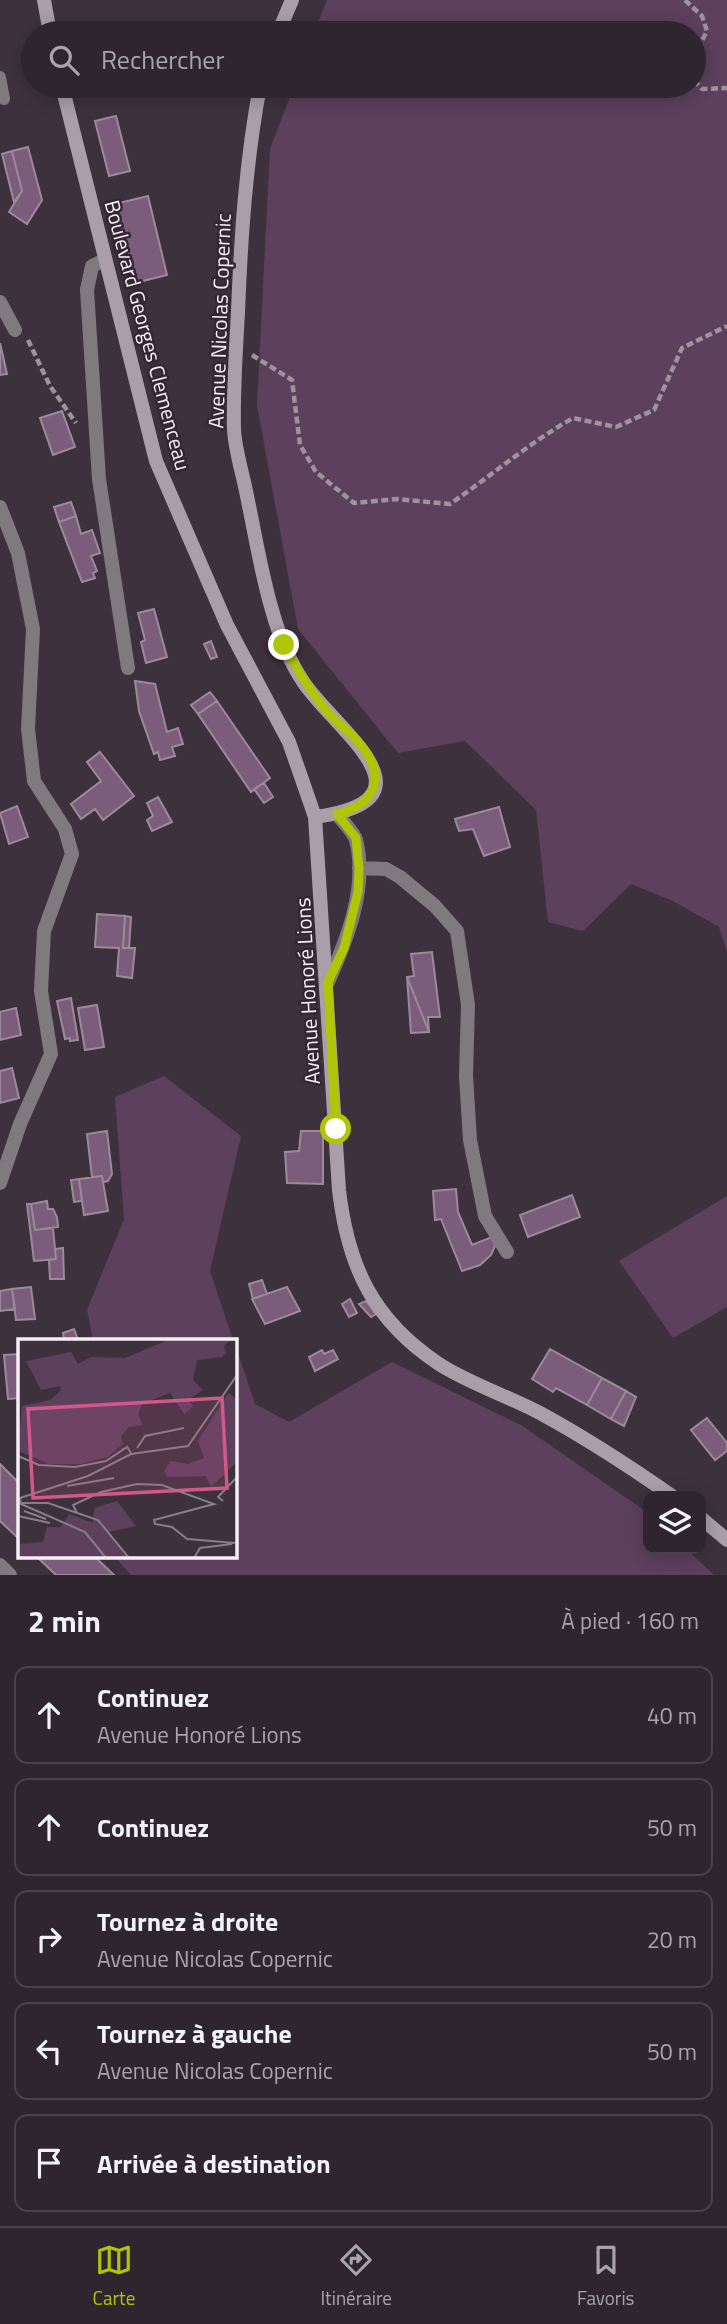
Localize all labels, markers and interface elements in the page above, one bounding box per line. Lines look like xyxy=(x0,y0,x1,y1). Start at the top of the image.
search box xyxy=(21,21,706,98)
text: Rechercher xyxy=(101,40,225,79)
icon: search xyxy=(45,41,83,79)
street label: Boulevard Georges Clemenceau xyxy=(96,196,200,474)
street label: Avenue Nicolas Copernic xyxy=(199,213,239,429)
route end xyxy=(268,629,299,660)
street label: Avenue Honoré Lions xyxy=(286,897,328,1085)
route start xyxy=(320,1113,351,1144)
inset map xyxy=(18,1339,236,1558)
map controls xyxy=(643,1491,706,1554)
button: layers xyxy=(643,1491,706,1554)
text: 2 min xyxy=(28,1598,101,1644)
text: À pied · 160 m xyxy=(561,1603,699,1638)
text: Continuez xyxy=(97,1678,209,1717)
icon: ahead xyxy=(30,1696,68,1734)
text: 40 m xyxy=(647,1698,697,1733)
text: Avenue Honoré Lions xyxy=(97,1717,302,1752)
icon: ahead xyxy=(30,1808,68,1846)
text: Continuez xyxy=(97,1808,209,1847)
text: 50 m xyxy=(647,1810,697,1845)
text: Tournez à droite xyxy=(97,1902,278,1941)
icon: right xyxy=(30,1920,68,1958)
text: 20 m xyxy=(647,1922,697,1957)
text: Avenue Nicolas Copernic xyxy=(97,1941,333,1976)
text: Tournez à gauche xyxy=(97,2014,292,2053)
icon: left xyxy=(30,2032,68,2070)
text: 50 m xyxy=(647,2034,697,2069)
text: Avenue Nicolas Copernic xyxy=(97,2053,333,2088)
icon: arrive xyxy=(30,2144,68,2182)
text: Arrivée à destination xyxy=(97,2144,331,2183)
tab: Carte xyxy=(93,2241,135,2312)
tab: Itinéraire xyxy=(320,2241,392,2312)
tab: Favoris xyxy=(577,2241,634,2312)

